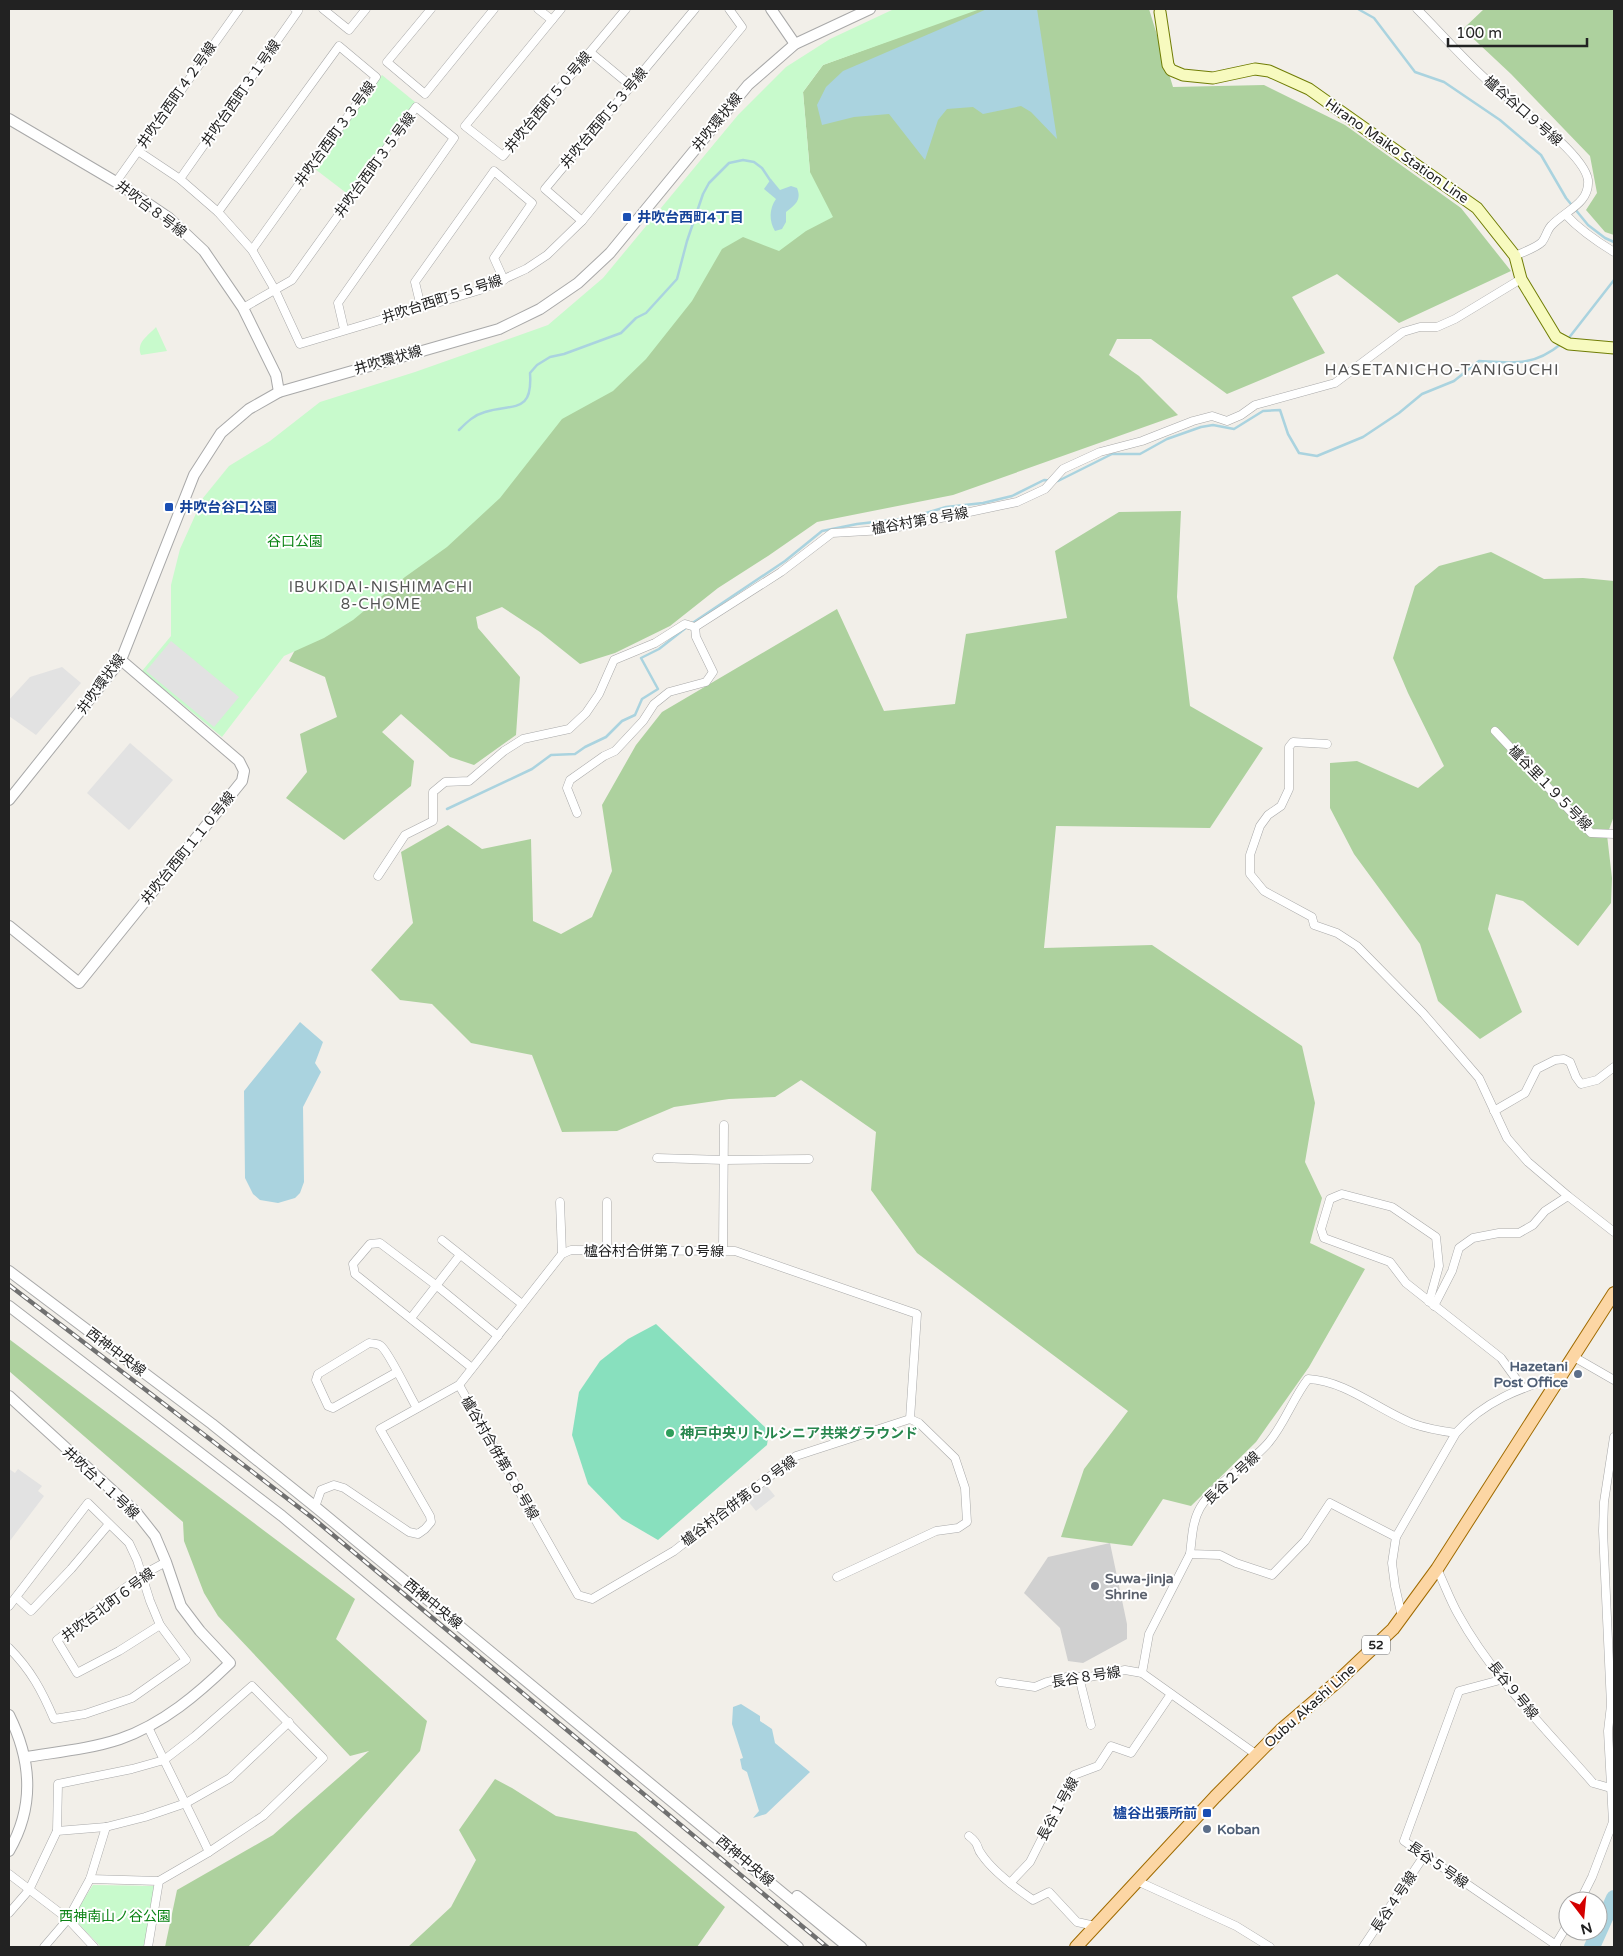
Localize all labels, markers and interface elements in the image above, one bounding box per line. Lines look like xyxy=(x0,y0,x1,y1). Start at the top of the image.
scale bar xyxy=(1448,15,1587,47)
text: 100 m xyxy=(1456,24,1502,42)
street label: 井吹台西町３１号線 xyxy=(198,37,284,149)
street label: 井吹台西町４２号線 xyxy=(134,39,220,151)
street label: 井吹台西町５０号線 xyxy=(501,48,595,156)
street label: 井吹台西町５３号線 xyxy=(557,64,651,172)
street label: 櫨谷谷口９号線 xyxy=(1480,72,1566,150)
street label: 井吹台西町３３号線 xyxy=(291,78,379,190)
street label: 井吹環状線 xyxy=(688,89,746,155)
street label: Hirano Maiko Station Line xyxy=(1322,95,1472,207)
street label: 井吹台西町３５号線 xyxy=(331,109,419,221)
street label: 井吹台８号線 xyxy=(112,177,190,241)
place label: 井吹台西町4丁目 xyxy=(637,209,744,226)
marker: 井吹台西町4丁目 xyxy=(621,211,633,223)
street label: 井吹台西町５５号線 xyxy=(379,271,505,327)
street label: 井吹環状線 xyxy=(352,342,424,378)
district label: HASETANICHO-TANIGUCHI xyxy=(1325,360,1559,380)
place label: 井吹台谷口公園 xyxy=(179,499,277,516)
marker: 井吹台谷口公園 xyxy=(163,501,175,513)
street label: 櫨谷村第８号線 xyxy=(870,504,970,538)
park label: 谷口公園 xyxy=(267,533,323,550)
district label: IBUKIDAI-NISHIMACHI 8-CHOME xyxy=(289,578,473,613)
street label: 井吹環状線 xyxy=(74,651,128,717)
street label: 櫨谷里１９５号線 xyxy=(1505,742,1595,834)
street label: 井吹台西町１１０号線 xyxy=(137,788,239,908)
street label: 櫨谷村合併第７０号線 xyxy=(584,1243,724,1260)
street label: 西神中央線 xyxy=(83,1324,149,1380)
place label: Hazetani Post Office xyxy=(1493,1358,1568,1391)
marker: Hazetani Post Office xyxy=(1572,1368,1584,1380)
street label: 櫨谷村合併第６８号線 xyxy=(458,1393,542,1523)
place label: 神戸中央リトルシニア共栄グラウンド xyxy=(680,1425,918,1442)
marker: 神戸中央リトルシニア共栄グラウンド xyxy=(664,1427,676,1439)
street label: 井吹台１１号線 xyxy=(59,1443,143,1523)
street label: 長谷２号線 xyxy=(1201,1448,1263,1508)
street label: 櫨谷村合併第６９号線 xyxy=(678,1452,800,1550)
street label: 井吹台北町６号線 xyxy=(58,1565,158,1645)
place label: Suwa-jinja Shrine xyxy=(1105,1570,1174,1603)
street label: 西神中央線 xyxy=(400,1575,466,1633)
marker: Suwa-jinja Shrine xyxy=(1089,1580,1101,1592)
road number: 52 xyxy=(1362,1636,1390,1654)
street label: 長谷９号線 xyxy=(1484,1657,1542,1723)
street label: Oubu Akashi Line xyxy=(1261,1661,1359,1751)
street label: 長谷８号線 xyxy=(1050,1663,1122,1691)
street label: 長谷１号線 xyxy=(1034,1774,1082,1844)
place label: 櫨谷出張所前 xyxy=(1113,1805,1197,1822)
marker: 櫨谷出張所前 xyxy=(1201,1807,1213,1819)
place label: Koban xyxy=(1217,1821,1260,1838)
marker: Koban xyxy=(1201,1823,1213,1835)
street label: 西神中央線 xyxy=(713,1832,777,1890)
street label: 長谷５号線 xyxy=(1404,1838,1472,1892)
street label: 長谷４号線 xyxy=(1367,1868,1421,1936)
north arrow xyxy=(1558,1891,1608,1941)
park label: 西神南山ノ谷公園 xyxy=(59,1908,171,1925)
text: N xyxy=(1579,1918,1594,1938)

